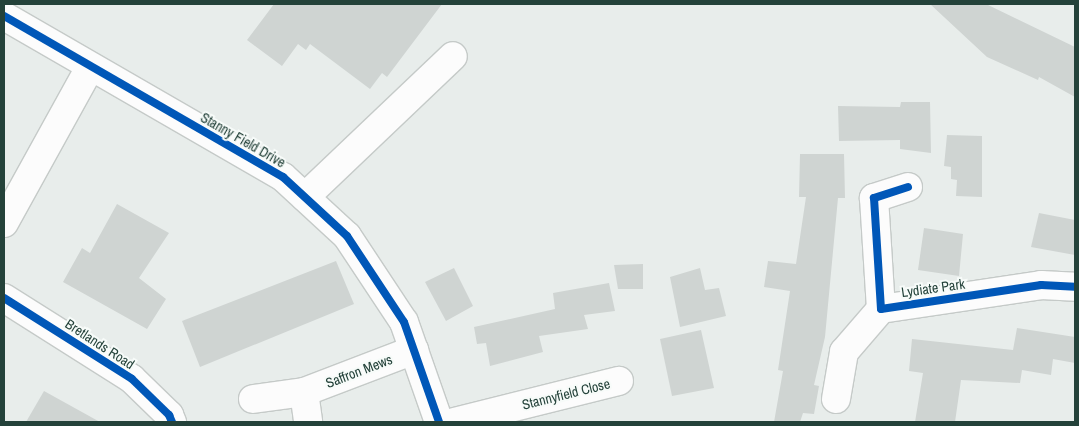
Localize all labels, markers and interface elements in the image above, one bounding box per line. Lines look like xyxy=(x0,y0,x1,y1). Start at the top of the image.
street label: Stanny Field Drive xyxy=(198,109,288,171)
street label: Lydiate Park xyxy=(900,275,966,301)
street label: Bretlands Road xyxy=(62,315,138,373)
street label: Saffron Mews xyxy=(323,351,395,391)
street label: Stannyfield Close xyxy=(520,375,612,413)

